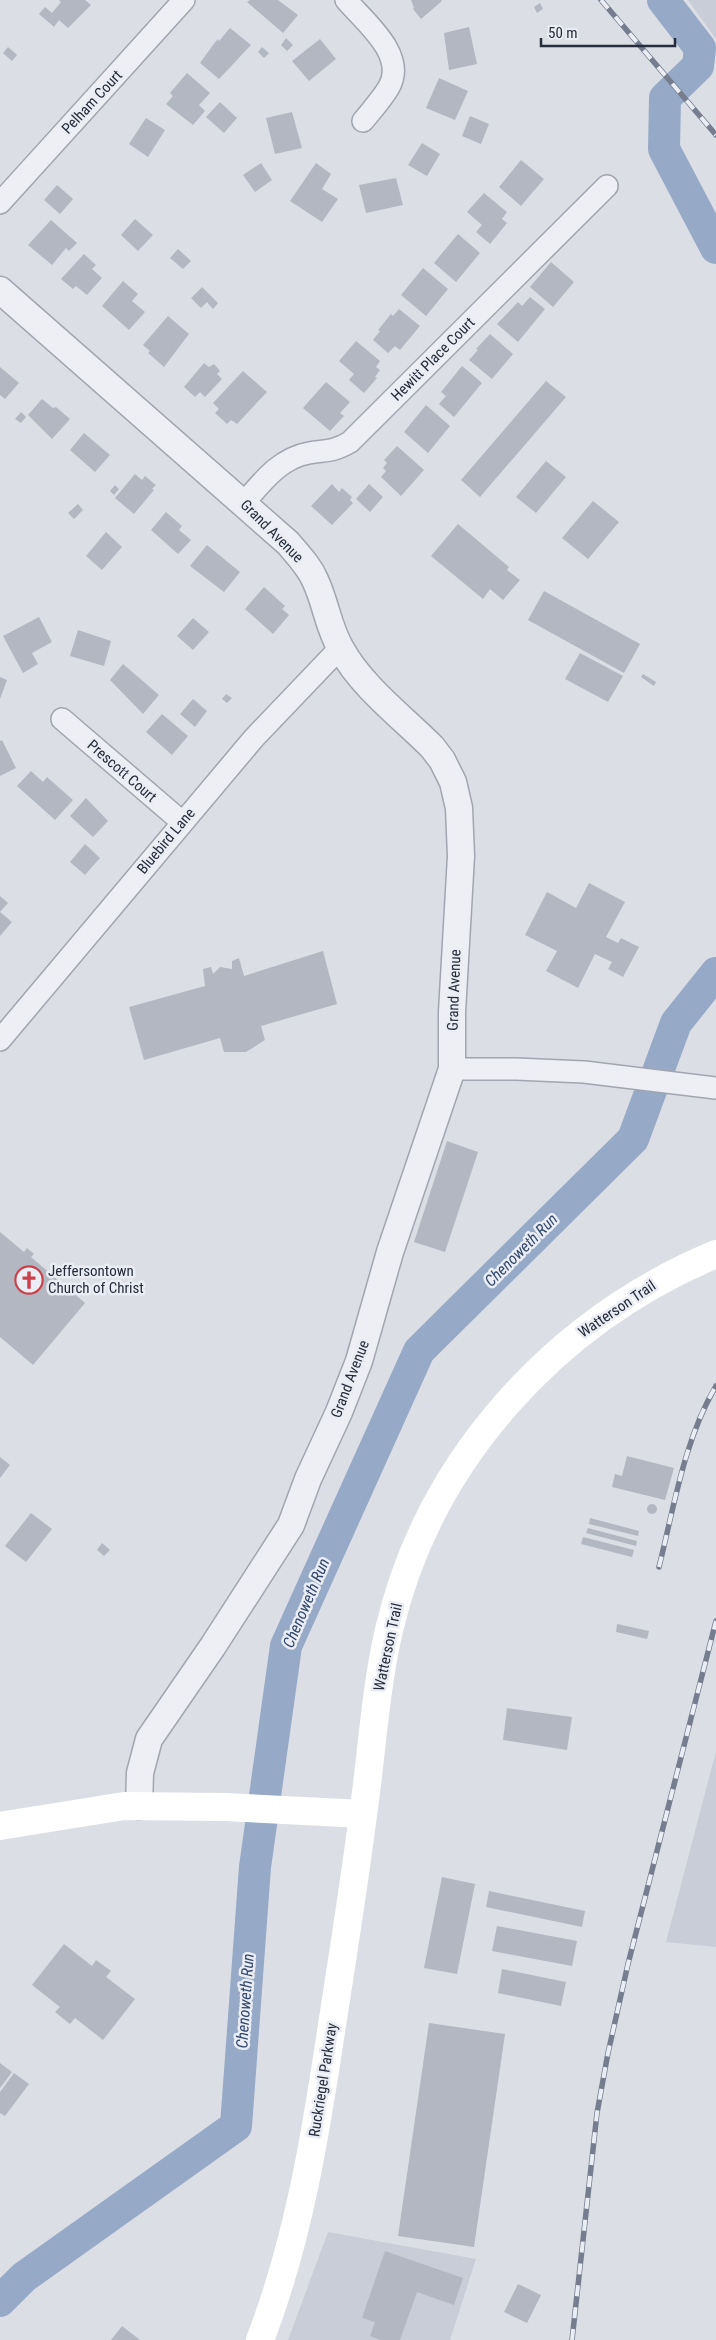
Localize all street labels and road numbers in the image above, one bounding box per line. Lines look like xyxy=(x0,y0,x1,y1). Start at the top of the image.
street label: Pelham Court xyxy=(58,66,126,138)
street label: Hewitt Place Court xyxy=(387,313,479,405)
street label: Grand Avenue xyxy=(237,496,307,566)
street label: Prescott Court xyxy=(84,736,160,806)
street label: Bluebird Lane xyxy=(133,804,199,878)
street label: Grand Avenue xyxy=(444,949,464,1031)
street label: Watterson Trail xyxy=(575,1277,659,1341)
street label: Grand Avenue xyxy=(327,1338,373,1420)
street label: Watterson Trail xyxy=(370,1601,406,1693)
street label: Ruckriegel Parkway xyxy=(305,2022,341,2138)

